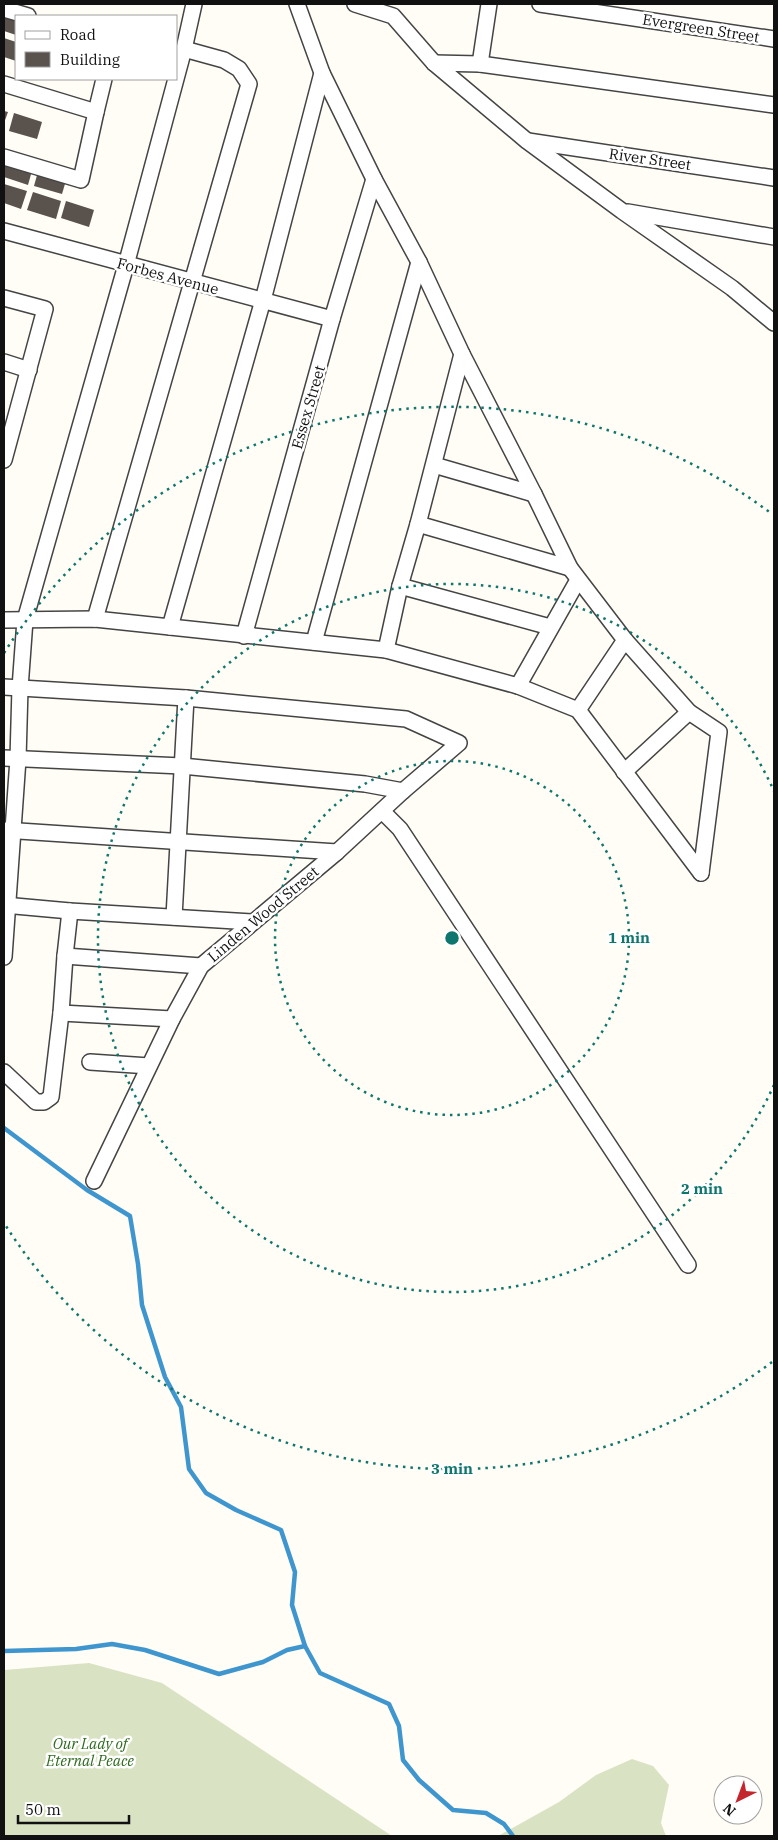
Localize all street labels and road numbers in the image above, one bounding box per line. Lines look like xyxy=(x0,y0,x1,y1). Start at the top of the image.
street label: Evergreen Street xyxy=(641,9,761,47)
street label: River Street xyxy=(608,144,692,174)
street label: Forbes Avenue xyxy=(115,253,221,299)
street label: Essex Street xyxy=(287,363,329,451)
street label: Linden Wood Street xyxy=(204,862,322,966)

